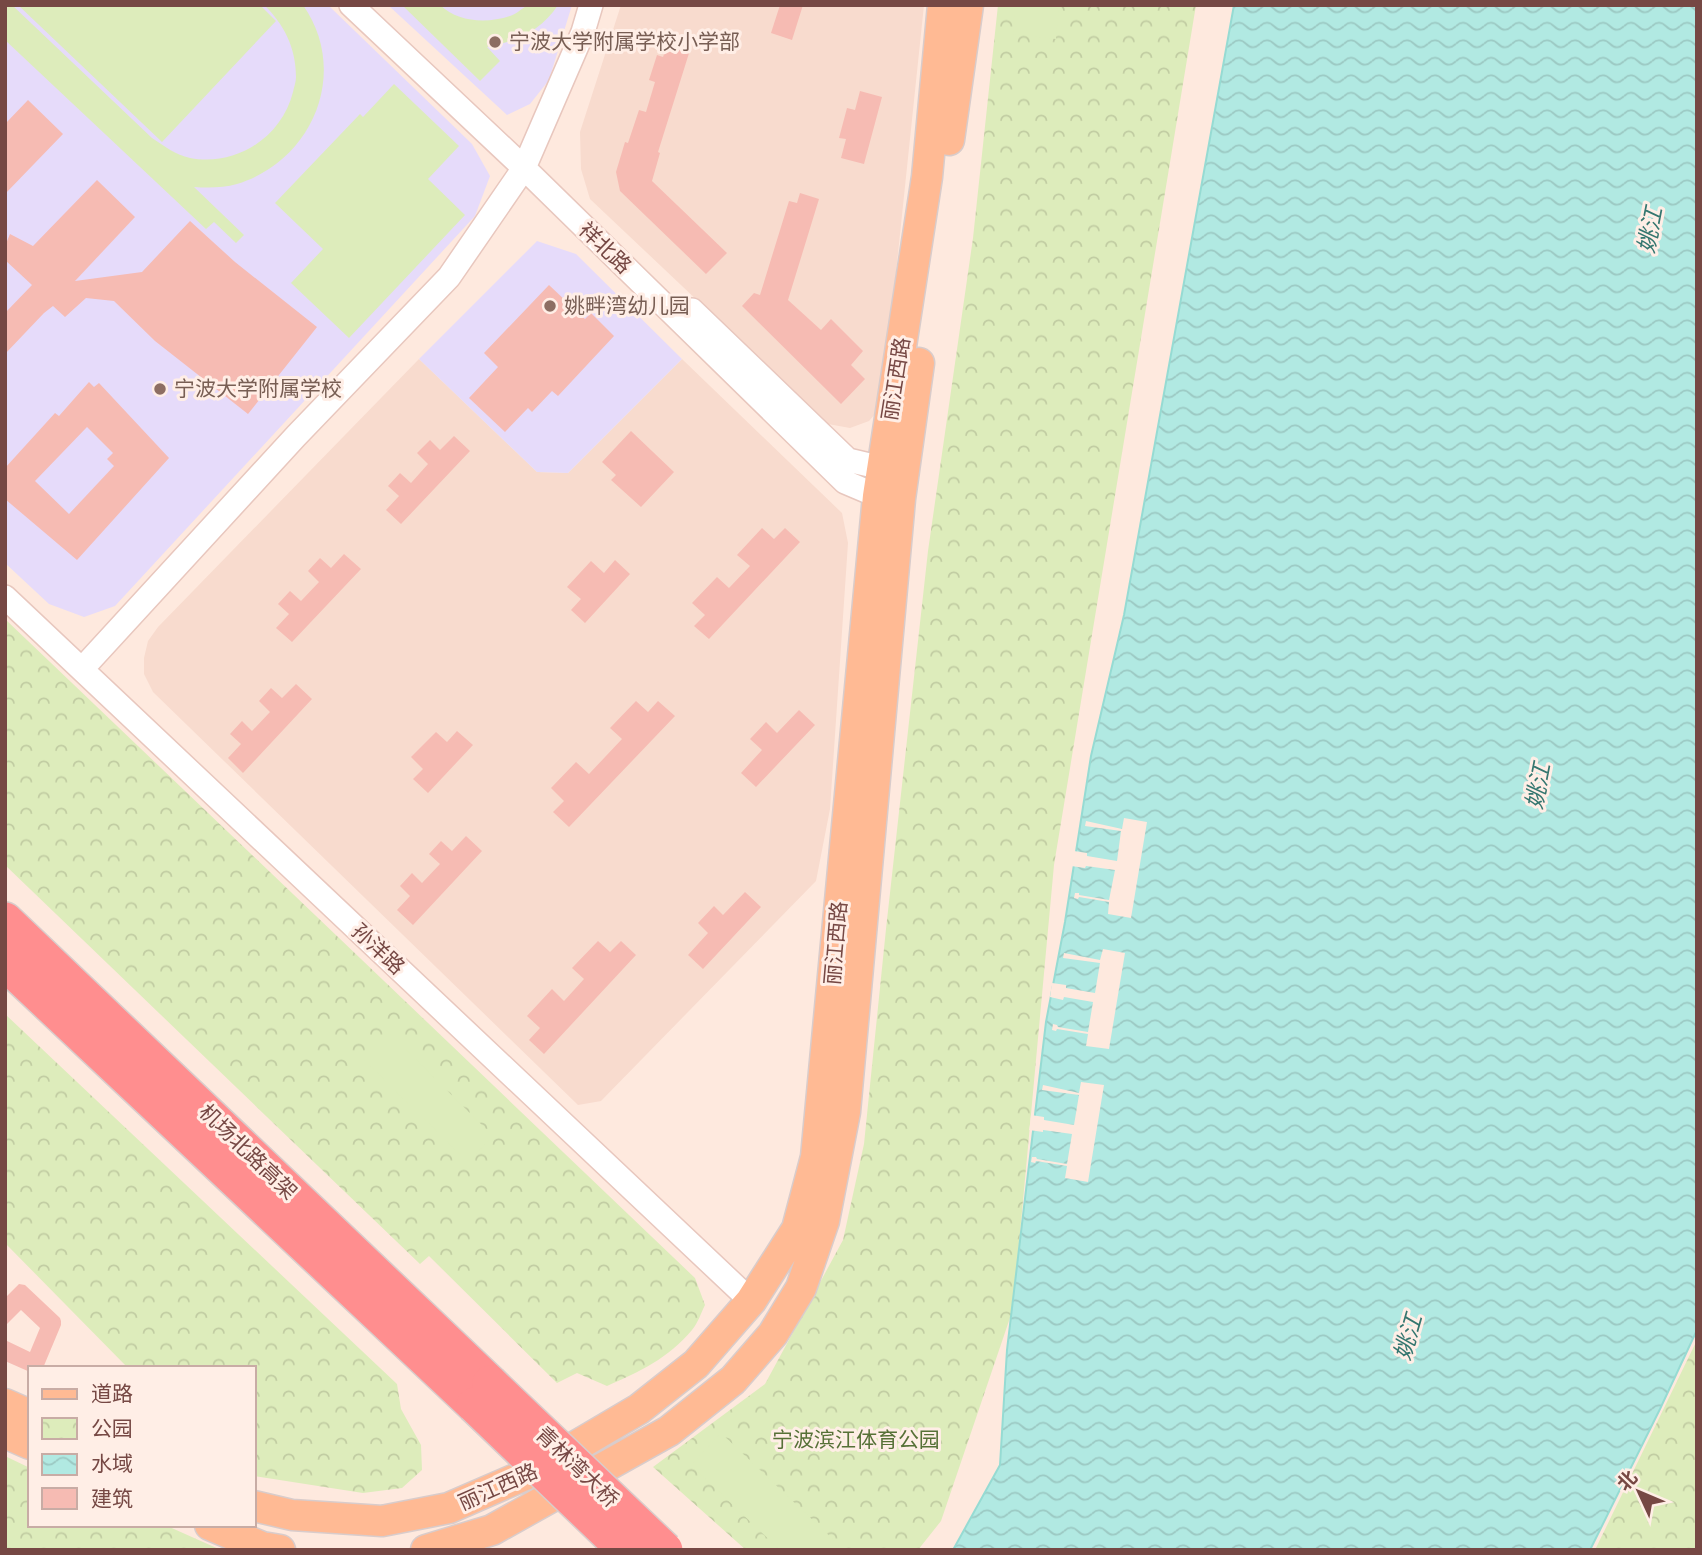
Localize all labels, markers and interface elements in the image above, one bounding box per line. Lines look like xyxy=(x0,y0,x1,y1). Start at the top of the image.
place label: 宁波大学附属学校小学部 xyxy=(509,27,740,56)
marker: 宁波大学附属学校小学部 xyxy=(487,34,503,50)
water label: 姚江 xyxy=(1630,201,1671,256)
street label: 祥北路 xyxy=(573,215,638,280)
place label: 姚畔湾幼儿园 xyxy=(564,291,690,320)
marker: 姚畔湾幼儿园 xyxy=(542,298,558,314)
street label: 丽江西路 xyxy=(875,335,916,423)
place label: 宁波大学附属学校 xyxy=(174,374,342,403)
marker: 宁波大学附属学校 xyxy=(152,381,168,397)
water label: 姚江 xyxy=(1518,757,1559,812)
street label: 丽江西路 xyxy=(817,900,854,986)
street label: 孙洋路 xyxy=(345,917,411,981)
street label: 机场北路高架 xyxy=(193,1097,304,1206)
water label: 姚江 xyxy=(1386,1308,1431,1364)
legend xyxy=(28,1366,256,1527)
text: 道路 xyxy=(91,1379,133,1408)
text: 公园 xyxy=(91,1414,133,1443)
street label: 青林湾大桥 xyxy=(530,1420,625,1514)
park label: 宁波滨江体育公园 xyxy=(772,1425,940,1454)
text: 水域 xyxy=(91,1449,133,1478)
street label: 丽江西路 xyxy=(454,1456,542,1517)
north arrow xyxy=(1604,1457,1674,1527)
text: 北 xyxy=(1611,1464,1643,1497)
text: 建筑 xyxy=(91,1484,133,1513)

